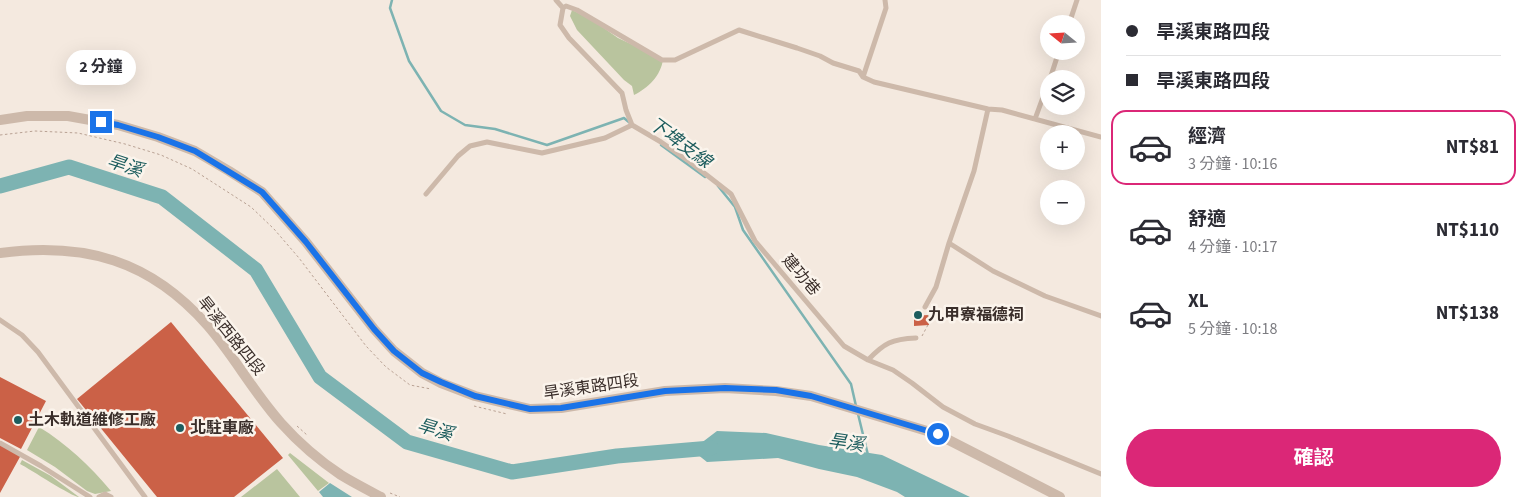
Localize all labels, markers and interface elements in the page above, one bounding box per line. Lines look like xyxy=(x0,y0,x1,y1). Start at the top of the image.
north arrow xyxy=(1040,15,1085,60)
map controls xyxy=(1040,15,1085,225)
text: 旱溪東路四段 xyxy=(1156,19,1270,46)
callout: 2 分鐘 xyxy=(66,49,136,84)
text: 2 分鐘 xyxy=(79,56,123,78)
text: 旱溪東路四段 xyxy=(1156,68,1270,95)
button: layers xyxy=(1040,70,1085,115)
route end xyxy=(90,111,112,133)
water label: 下埤支線 xyxy=(644,112,718,175)
text: 經濟 xyxy=(1188,123,1226,150)
button: + xyxy=(1040,125,1085,170)
icon: car xyxy=(1128,125,1173,170)
text: NT$81 xyxy=(1446,134,1499,161)
water label: 旱溪 xyxy=(104,149,149,184)
text: 3 分鐘 · 10:16 xyxy=(1188,153,1277,175)
button: − xyxy=(1040,180,1085,225)
text: 舒適 xyxy=(1188,206,1226,233)
icon: car xyxy=(1128,208,1173,253)
text: NT$110 xyxy=(1436,217,1499,244)
text: 4 分鐘 · 10:17 xyxy=(1188,236,1277,258)
street label: 建功巷 xyxy=(777,250,825,300)
text: XL xyxy=(1188,288,1209,315)
icon: car xyxy=(1128,291,1173,336)
street label: 旱溪西路四段 xyxy=(192,292,270,380)
text: NT$138 xyxy=(1436,300,1499,327)
place label: 九甲寮福德祠 xyxy=(928,304,1024,326)
marker: 九甲寮福德祠 xyxy=(912,309,924,321)
text: 5 分鐘 · 10:18 xyxy=(1188,318,1277,340)
street label: 旱溪東路四段 xyxy=(542,369,640,405)
place label: 土木軌道維修工廠 xyxy=(28,409,156,431)
water label: 旱溪 xyxy=(414,413,459,448)
marker: 土木軌道維修工廠 xyxy=(12,414,24,426)
place label: 北駐車廠 xyxy=(190,417,254,439)
marker: 北駐車廠 xyxy=(174,422,186,434)
route start xyxy=(927,423,949,445)
water label: 旱溪 xyxy=(826,428,869,458)
button: 確認 xyxy=(1126,429,1501,487)

